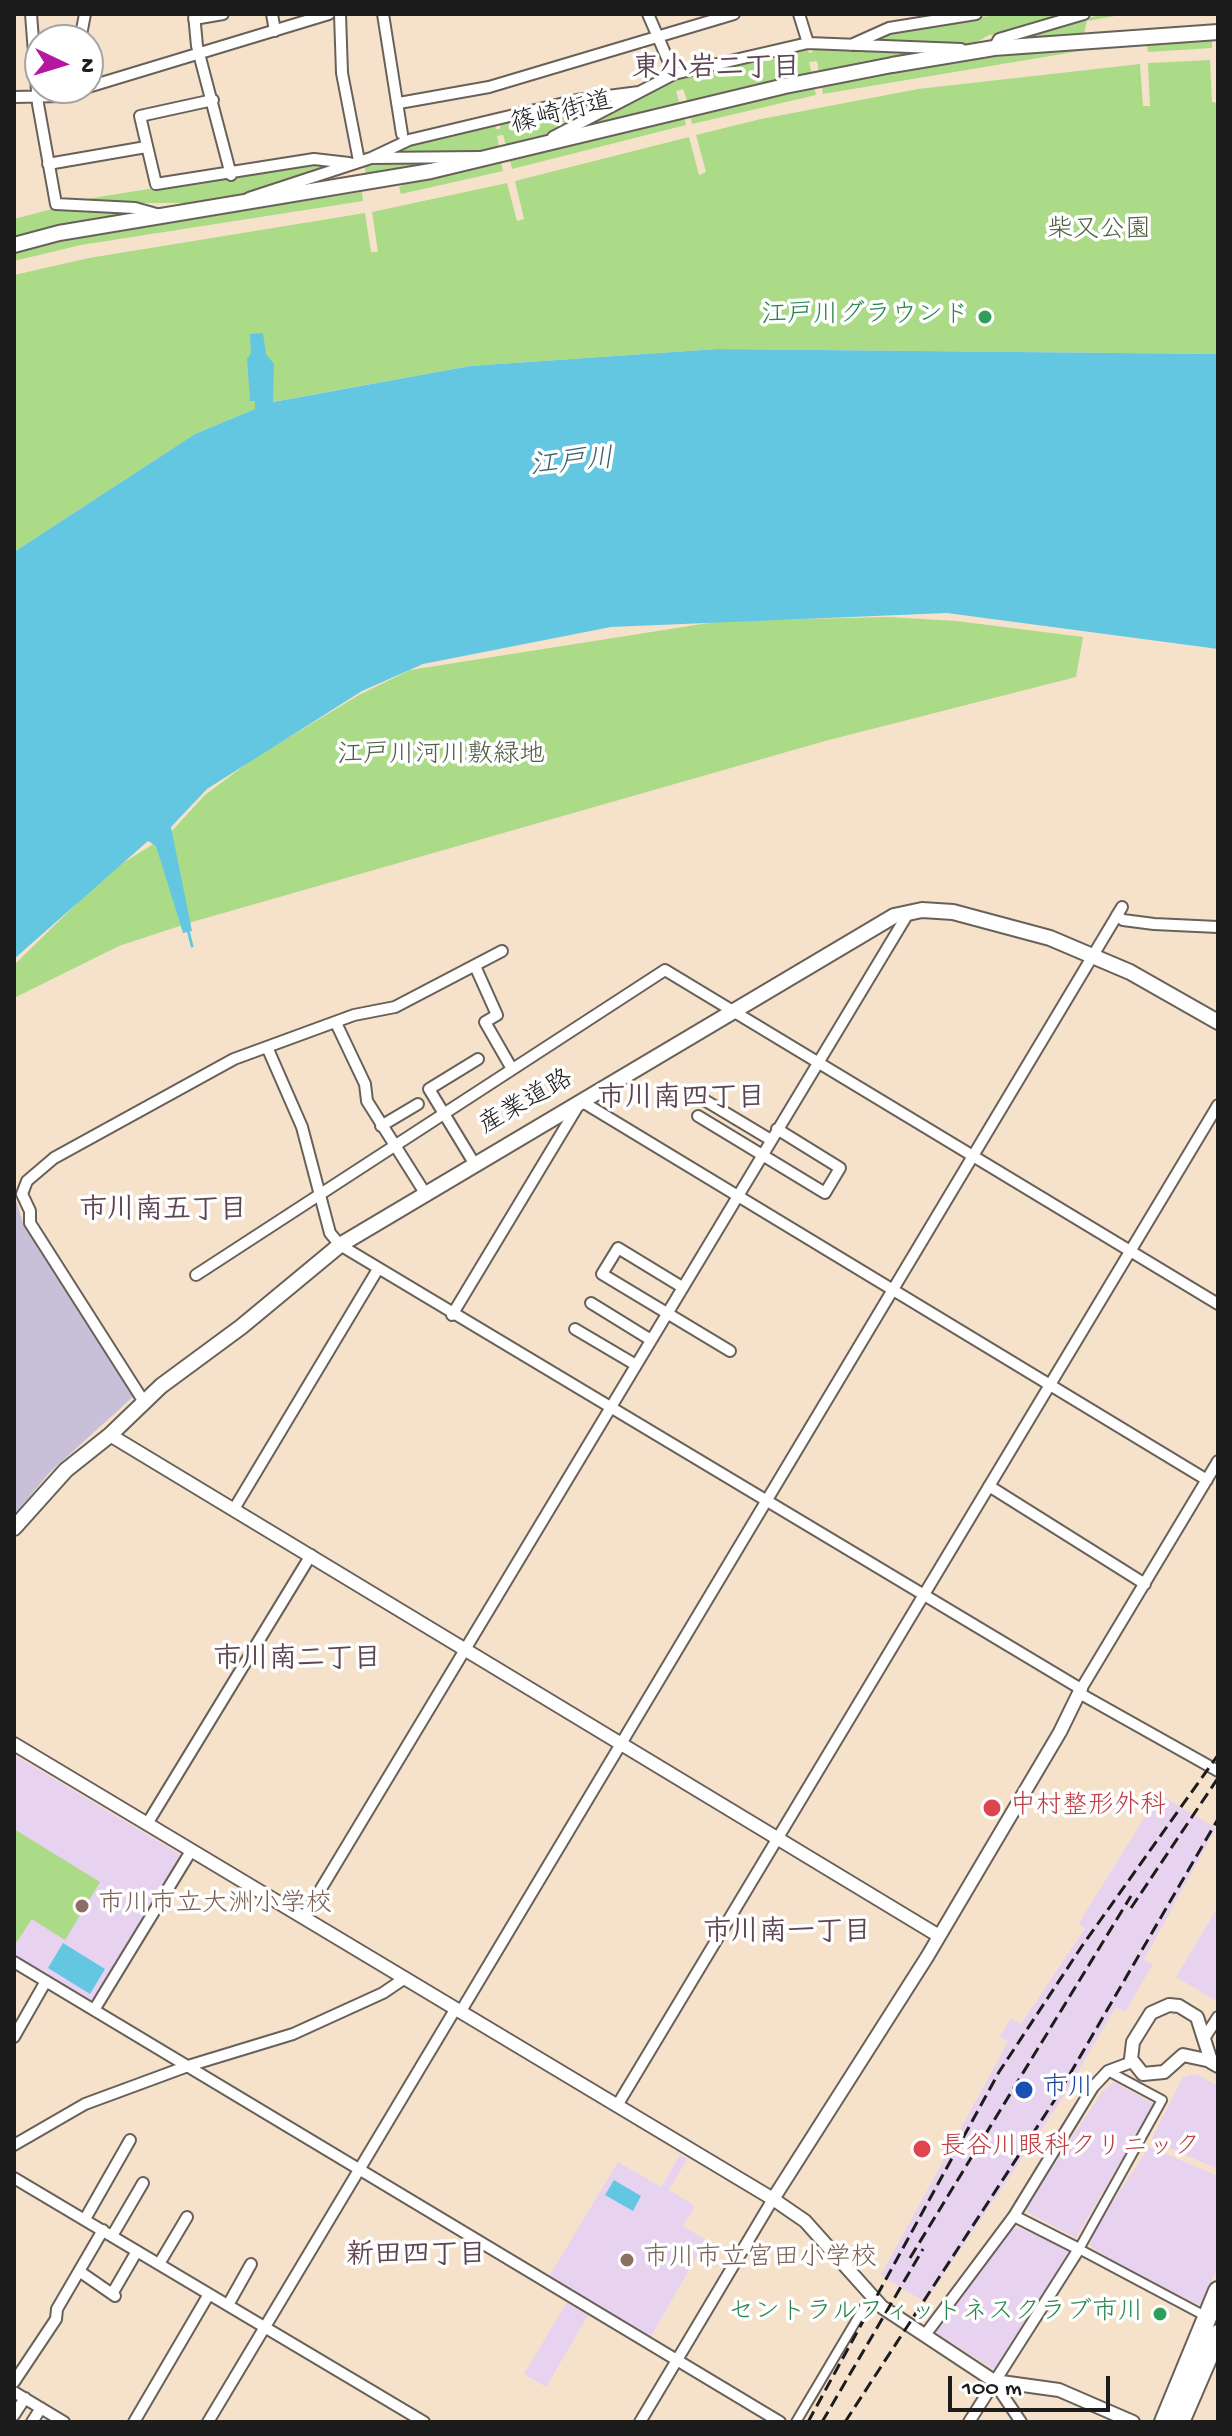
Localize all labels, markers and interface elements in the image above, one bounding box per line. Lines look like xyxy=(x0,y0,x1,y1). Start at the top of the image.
north arrow xyxy=(24,24,104,104)
district label: 東小岩二丁目 xyxy=(632,54,800,88)
text: N xyxy=(72,57,99,74)
street label: 篠崎街道 xyxy=(508,87,616,143)
park label: 柴又公園 xyxy=(1047,216,1151,248)
place label: 江戸川グラウンド xyxy=(761,301,969,333)
marker: 江戸川グラウンド xyxy=(976,308,994,326)
water label: 江戸川 xyxy=(529,445,615,485)
park label: 江戸川河川敷緑地 xyxy=(337,741,545,773)
street label: 産業道路 xyxy=(474,1064,580,1144)
district label: 市川南四丁目 xyxy=(597,1084,765,1118)
district label: 市川南五丁目 xyxy=(79,1196,247,1230)
district label: 市川南二丁目 xyxy=(213,1645,381,1679)
place label: 中村整形外科 xyxy=(1010,1792,1166,1824)
marker: 中村整形外科 xyxy=(981,1797,1003,1819)
place label: 市川市立大洲小学校 xyxy=(98,1890,332,1922)
marker: 市川市立大洲小学校 xyxy=(73,1897,91,1915)
district label: 市川南一丁目 xyxy=(703,1918,871,1952)
place label: 市川 xyxy=(1042,2074,1094,2106)
marker: 市川 xyxy=(1013,2079,1035,2101)
place label: 長谷川眼科クリニック xyxy=(940,2133,1200,2165)
marker: 長谷川眼科クリニック xyxy=(911,2138,933,2160)
district label: 新田四丁目 xyxy=(346,2241,486,2275)
place label: 市川市立宮田小学校 xyxy=(643,2244,877,2276)
marker: 市川市立宮田小学校 xyxy=(618,2251,636,2269)
place label: セントラルフィットネスクラブ市川 xyxy=(728,2298,1144,2330)
marker: セントラルフィットネスクラブ市川 xyxy=(1151,2305,1169,2323)
scale bar xyxy=(952,2360,1114,2410)
text: 100 m xyxy=(962,2375,1022,2404)

